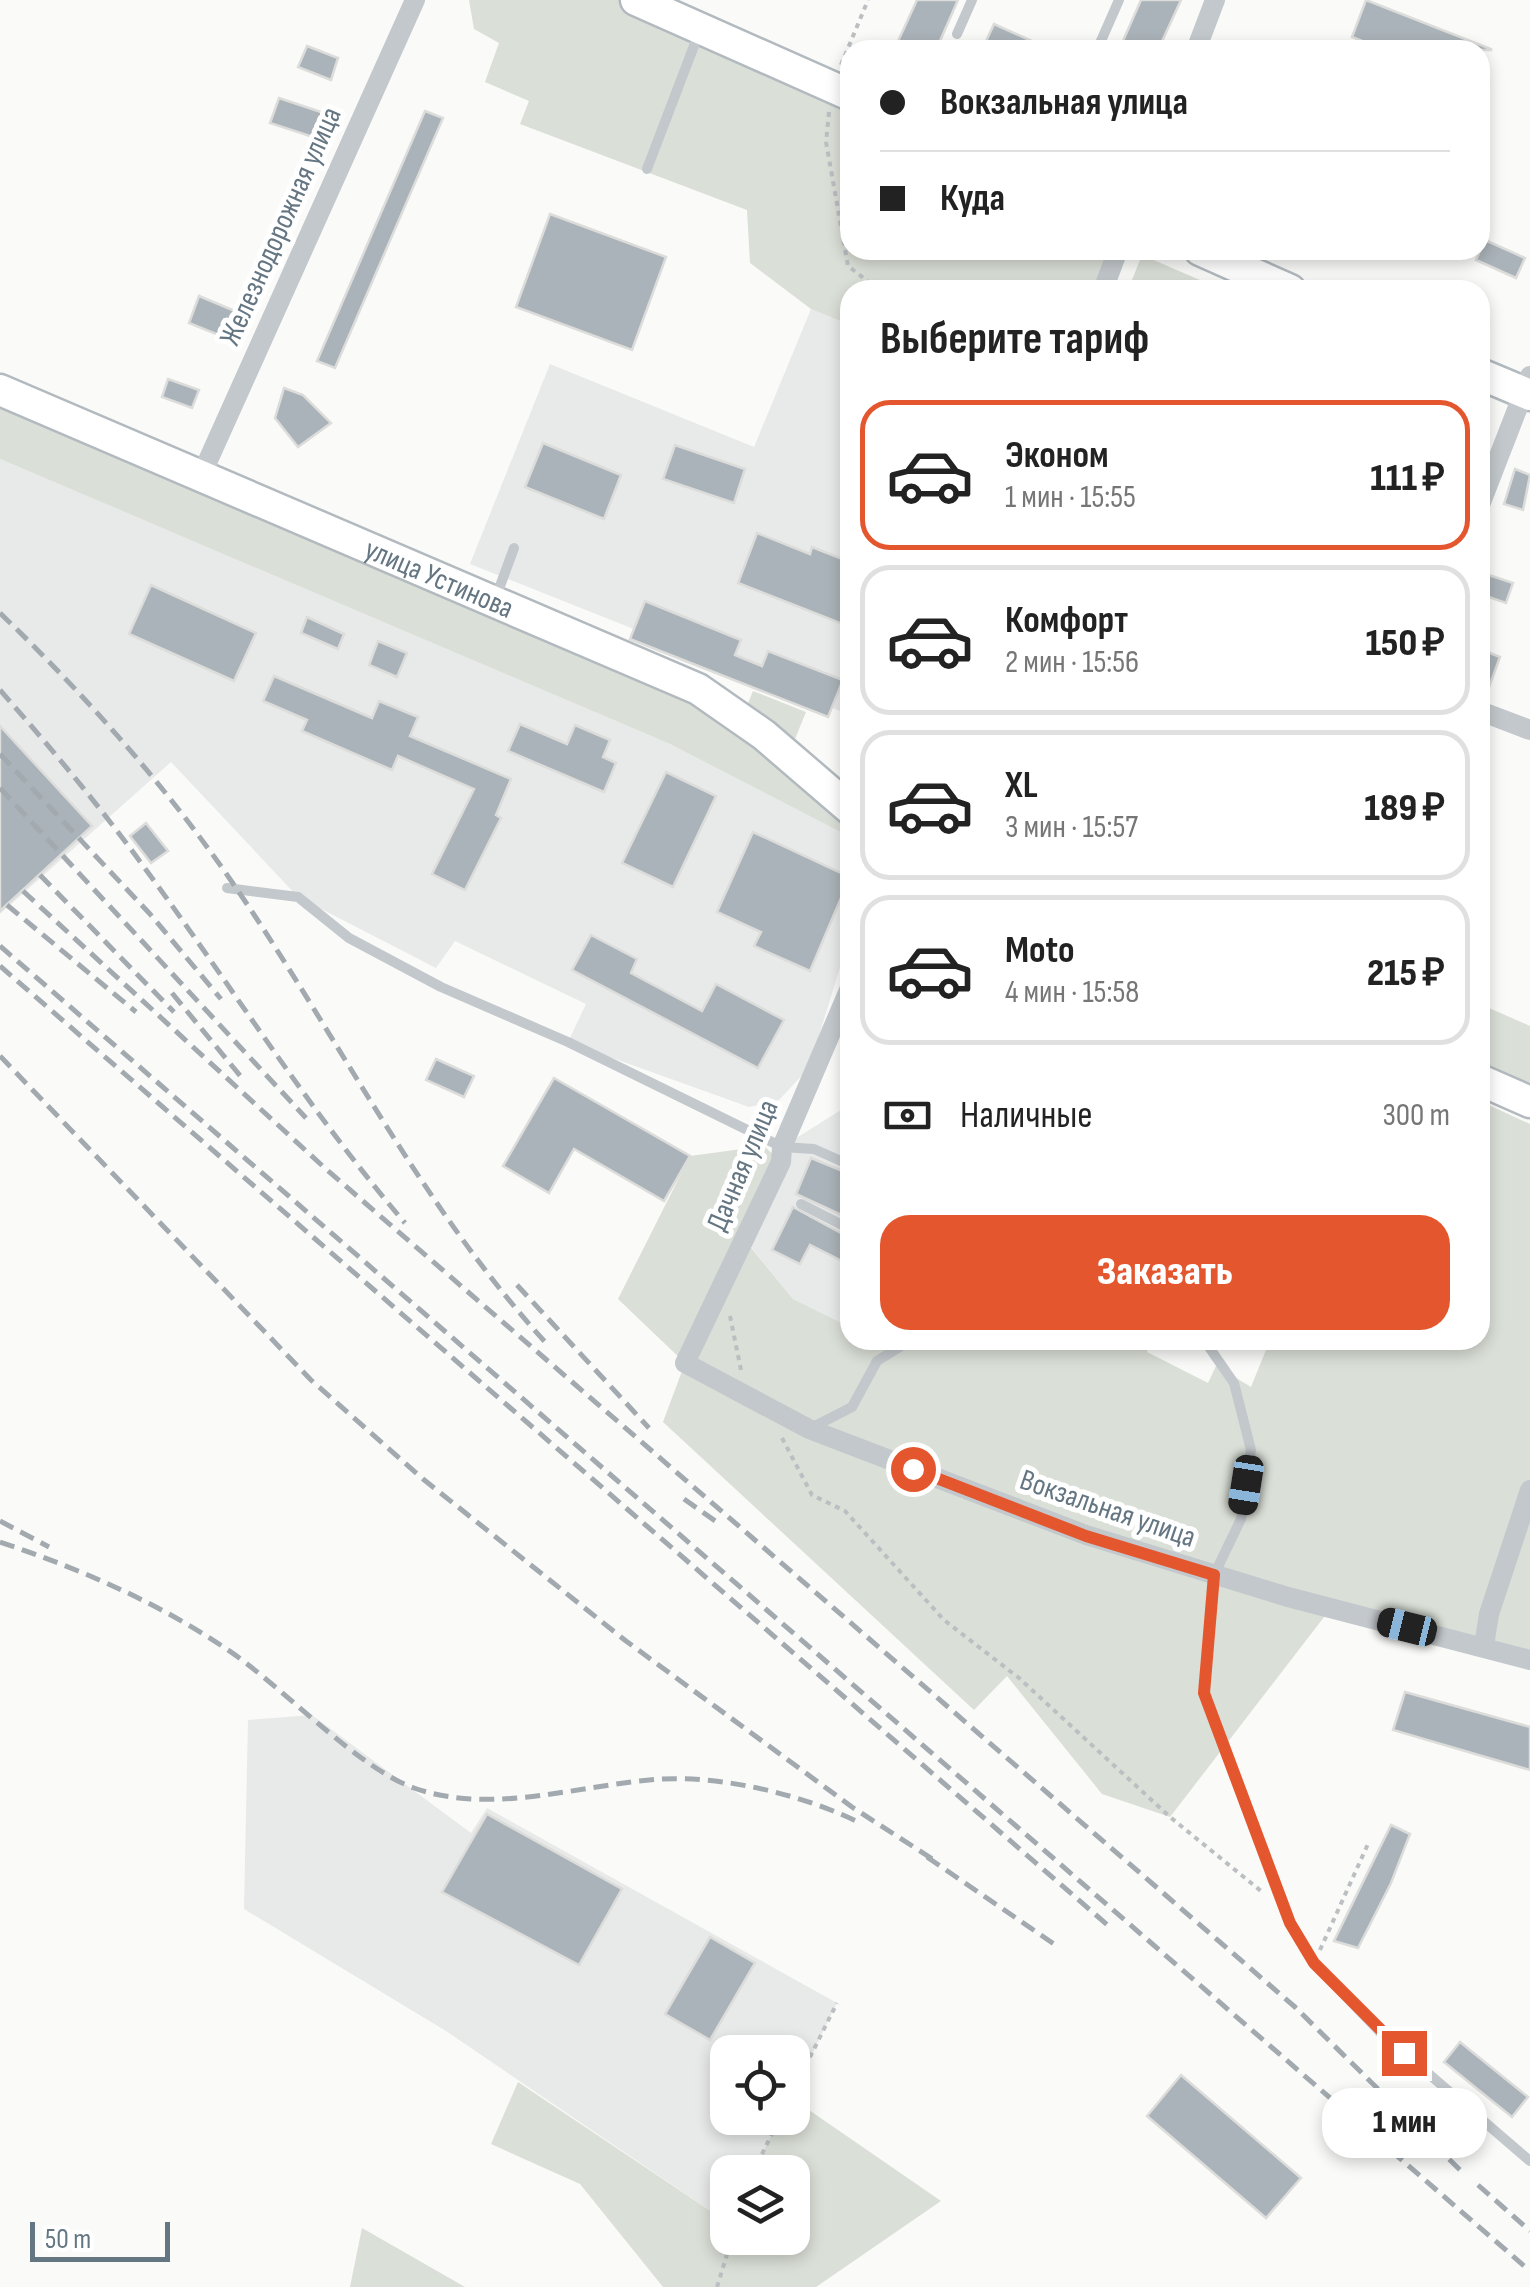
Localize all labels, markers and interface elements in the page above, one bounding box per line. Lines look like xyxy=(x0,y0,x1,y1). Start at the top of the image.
text: Вокзальная улица xyxy=(940,80,1188,125)
street label: Железнодорожная улица xyxy=(212,102,350,351)
text: Куда xyxy=(940,176,1005,221)
text: Выберите тариф xyxy=(880,312,1149,367)
icon: car xyxy=(885,430,975,520)
text: Эконом xyxy=(1005,433,1109,478)
text: 111 ₽ xyxy=(1370,456,1445,501)
text: 1 мин · 15:55 xyxy=(1005,478,1136,517)
street label: улица Устинова xyxy=(359,531,519,627)
icon: car xyxy=(885,595,975,685)
text: Комфорт xyxy=(1005,598,1128,643)
text: 150 ₽ xyxy=(1365,621,1445,666)
text: 2 мин · 15:56 xyxy=(1005,643,1139,682)
icon: car xyxy=(885,760,975,850)
text: XL xyxy=(1005,763,1038,808)
text: 189 ₽ xyxy=(1364,786,1445,831)
text: 3 мин · 15:57 xyxy=(1005,808,1138,847)
icon: car xyxy=(885,925,975,1015)
text: Moto xyxy=(1005,928,1075,973)
text: 215 ₽ xyxy=(1367,951,1445,996)
text: 4 мин · 15:58 xyxy=(1005,973,1139,1012)
icon: cash xyxy=(880,1088,935,1143)
text: Наличные xyxy=(960,1093,1093,1138)
street label: Дачная улица xyxy=(699,1095,787,1236)
text: 300 m xyxy=(1382,1096,1450,1135)
button: Заказать xyxy=(880,1215,1450,1330)
route start xyxy=(891,1447,936,1492)
car xyxy=(1226,1453,1266,1517)
street label: Вокзальная улица xyxy=(1015,1462,1200,1556)
car xyxy=(1374,1605,1440,1649)
route end xyxy=(1382,2031,1427,2076)
map controls xyxy=(710,2035,810,2255)
button: locate xyxy=(710,2035,810,2135)
callout: 1 мин xyxy=(1322,2088,1486,2158)
text: 1 мин xyxy=(1373,2103,1436,2142)
button: layers xyxy=(710,2155,810,2255)
scale bar xyxy=(30,2217,170,2262)
text: 50 m xyxy=(45,2223,91,2256)

